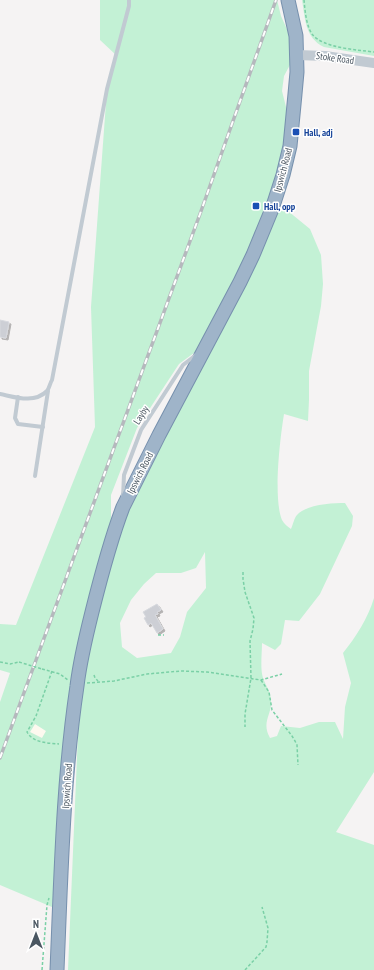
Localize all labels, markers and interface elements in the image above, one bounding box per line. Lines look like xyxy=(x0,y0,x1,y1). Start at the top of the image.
street label: Stoke Road xyxy=(315,49,355,67)
place label: Hall, adj xyxy=(304,126,333,139)
marker: Hall, adj xyxy=(291,127,301,137)
street label: Ipswich Road xyxy=(271,146,295,194)
place label: Hall, opp xyxy=(264,200,296,213)
marker: Hall, opp xyxy=(251,201,261,211)
street label: Layby xyxy=(130,403,152,427)
street label: Ipswich Road xyxy=(124,450,156,496)
street label: Ipswich Road xyxy=(59,763,75,809)
north arrow xyxy=(16,914,56,954)
text: N xyxy=(33,917,39,931)

